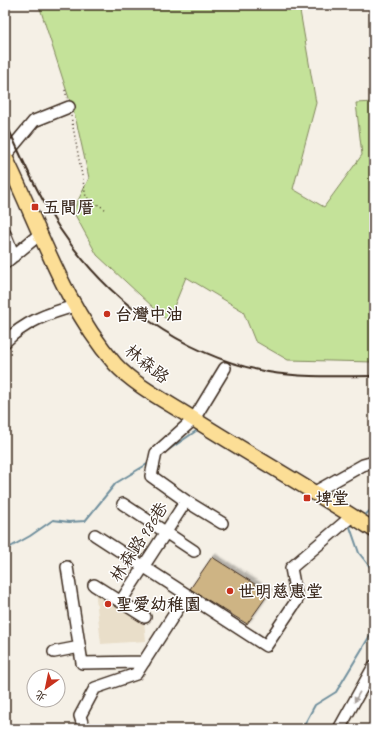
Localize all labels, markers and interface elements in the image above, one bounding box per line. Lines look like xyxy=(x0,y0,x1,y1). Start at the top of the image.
place label: 五間厝 xyxy=(43,197,94,218)
marker: 五間厝 xyxy=(30,202,40,212)
place label: 台灣中油 xyxy=(115,304,183,325)
marker: 台灣中油 xyxy=(102,309,112,319)
street label: 林森路 xyxy=(121,340,173,388)
place label: 埤堂 xyxy=(315,488,349,509)
marker: 埤堂 xyxy=(302,493,312,503)
street label: 林森路986巷 xyxy=(105,497,173,586)
place label: 世明慈惠堂 xyxy=(238,581,323,602)
marker: 世明慈惠堂 xyxy=(225,586,235,596)
place label: 聖愛幼稚園 xyxy=(116,594,201,615)
marker: 聖愛幼稚園 xyxy=(103,599,113,609)
north arrow xyxy=(26,668,66,708)
text: 北 xyxy=(32,688,49,705)
one-way arrow xyxy=(353,691,360,703)

